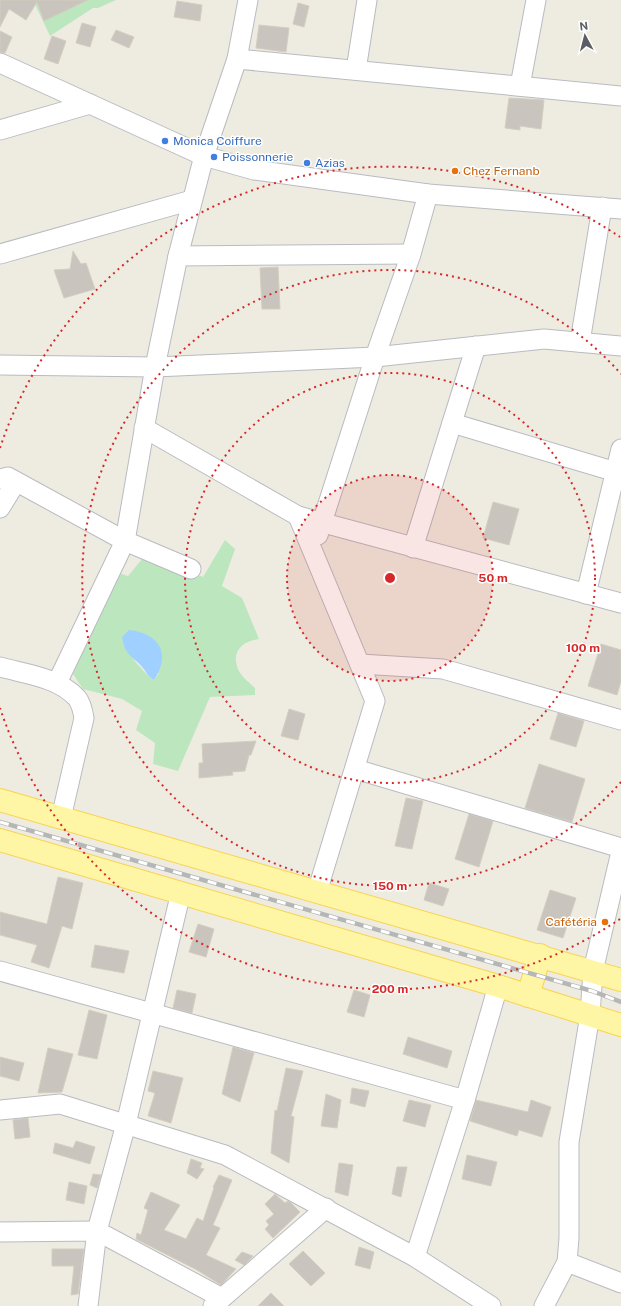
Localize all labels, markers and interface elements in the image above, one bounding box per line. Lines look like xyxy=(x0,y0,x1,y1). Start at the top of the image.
north arrow xyxy=(565,16,605,56)
text: N xyxy=(579,20,589,33)
place label: Monica Coiffure xyxy=(173,134,262,148)
marker: Monica Coiffure xyxy=(160,136,170,146)
place label: Poissonnerie xyxy=(222,150,294,164)
marker: Poissonnerie xyxy=(209,152,219,162)
place label: Azias xyxy=(315,156,345,170)
marker: Azias xyxy=(302,158,312,168)
place label: Chez Fernanb xyxy=(463,164,540,178)
marker: Chez Fernanb xyxy=(450,166,460,176)
centre of rings xyxy=(383,571,397,585)
text: 50 m xyxy=(478,571,508,585)
text: 100 m xyxy=(566,641,600,655)
text: 150 m xyxy=(373,879,407,893)
place label: Cafétéria xyxy=(546,915,597,929)
marker: Cafétéria xyxy=(600,917,610,927)
text: 200 m xyxy=(372,982,408,996)

